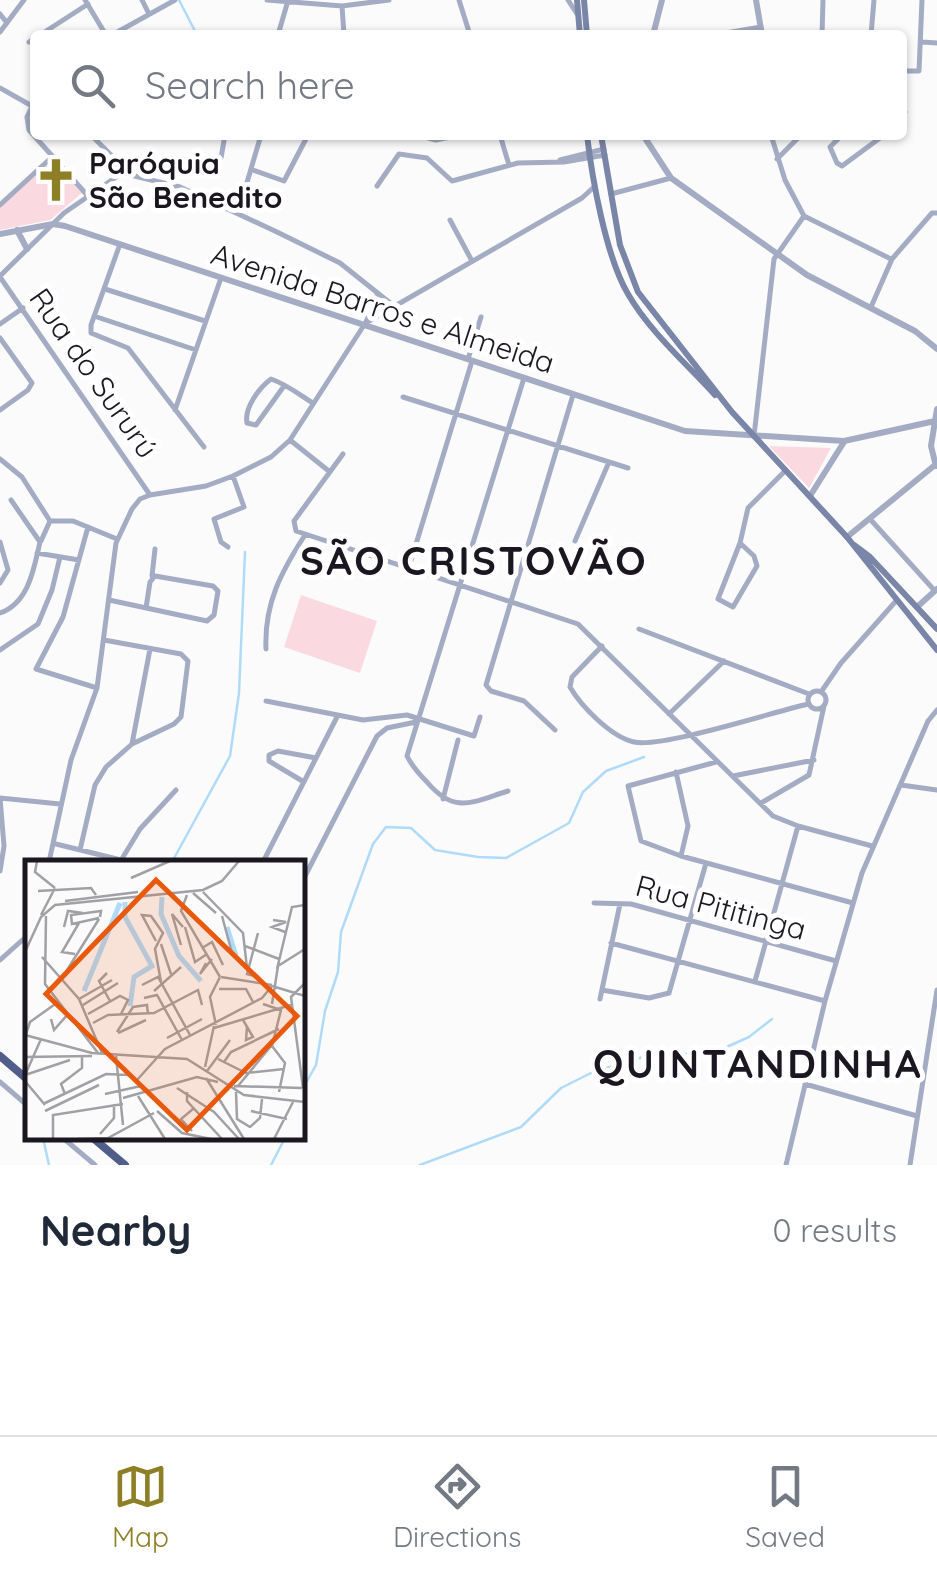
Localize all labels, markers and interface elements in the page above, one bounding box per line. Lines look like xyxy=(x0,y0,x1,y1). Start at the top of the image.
search box xyxy=(30,30,907,140)
icon: search xyxy=(65,58,120,113)
text: Search here xyxy=(145,61,355,109)
place label: Paróquia São Benedito xyxy=(89,144,283,216)
church icon: Paróquia São Benedito xyxy=(32,156,80,204)
street label: Avenida Barros e Almeida xyxy=(207,235,559,381)
street label: Rua do Sururú xyxy=(21,281,167,465)
district label: SÃO CRISTOVÃO xyxy=(300,535,648,585)
inset map xyxy=(25,860,305,1140)
street label: Rua Pititinga xyxy=(632,866,810,948)
district label: QUINTANDINHA xyxy=(593,1038,923,1088)
text: Nearby xyxy=(40,1204,191,1257)
text: 0 results xyxy=(773,1210,897,1250)
tab: Map xyxy=(112,1459,169,1554)
tab: Directions xyxy=(393,1459,521,1554)
tab: Saved xyxy=(745,1459,825,1554)

